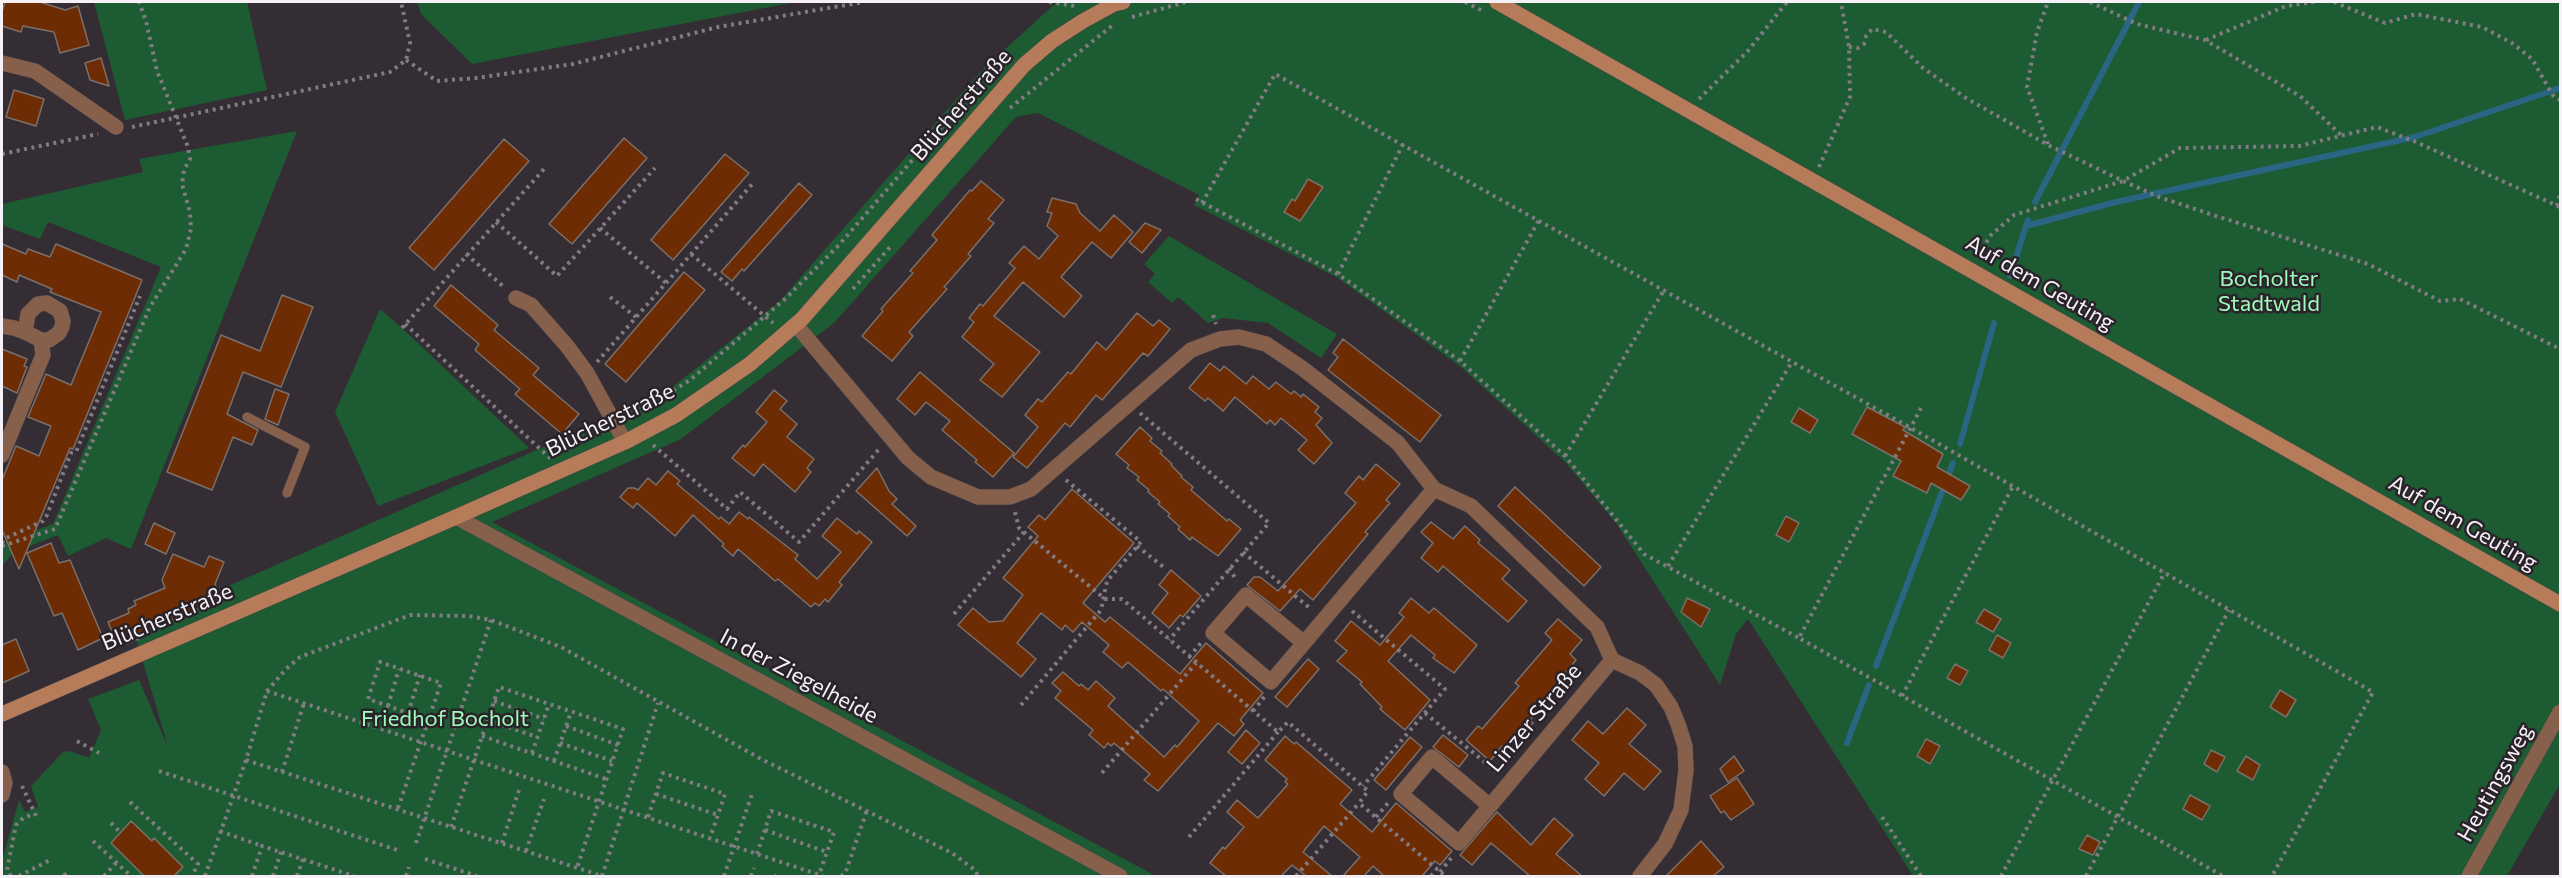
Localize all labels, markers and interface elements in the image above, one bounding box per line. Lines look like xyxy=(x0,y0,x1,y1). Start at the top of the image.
street label: Blücherstraße xyxy=(905,44,1017,166)
street label: Auf dem Geuting xyxy=(1961,230,2119,336)
park label: Bocholter Stadtwald xyxy=(2218,266,2320,318)
street label: Blücherstraße xyxy=(541,378,679,462)
street label: Auf dem Geuting xyxy=(2384,470,2542,576)
street label: Blücherstraße xyxy=(98,578,236,656)
street label: In der Ziegelheide xyxy=(715,623,883,729)
street label: Linzer Straße xyxy=(1481,659,1587,777)
park label: Friedhof Bocholt xyxy=(361,706,529,732)
street label: Heutingsweg xyxy=(2452,720,2538,846)

